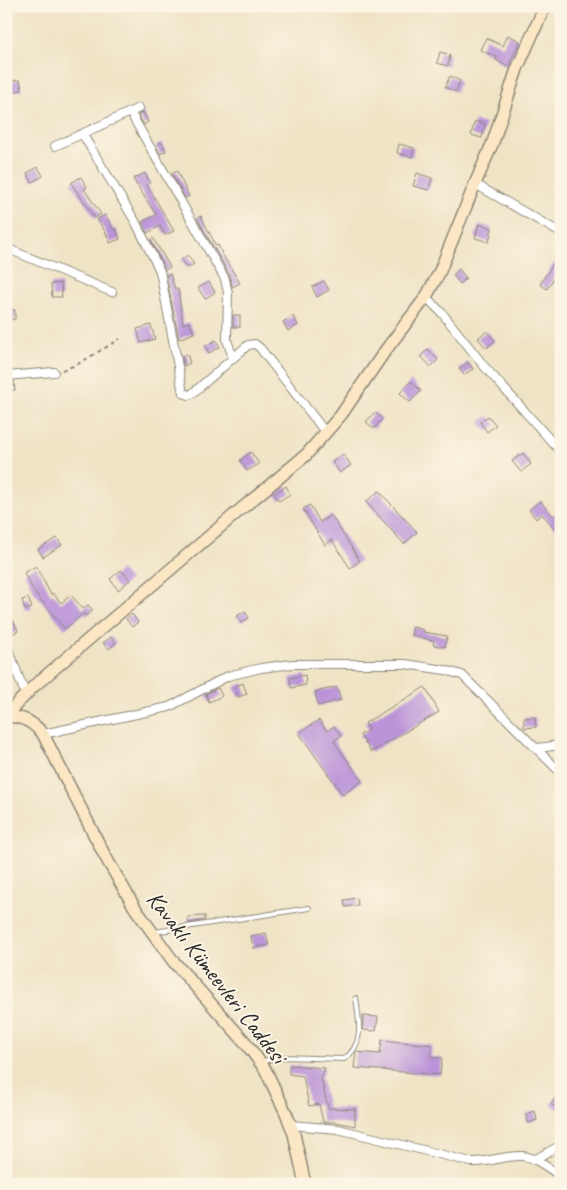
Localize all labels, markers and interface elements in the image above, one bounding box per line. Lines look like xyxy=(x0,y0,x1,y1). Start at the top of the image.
street label: Kavaklı Kümeevleri Caddesi xyxy=(140,885,295,1071)

